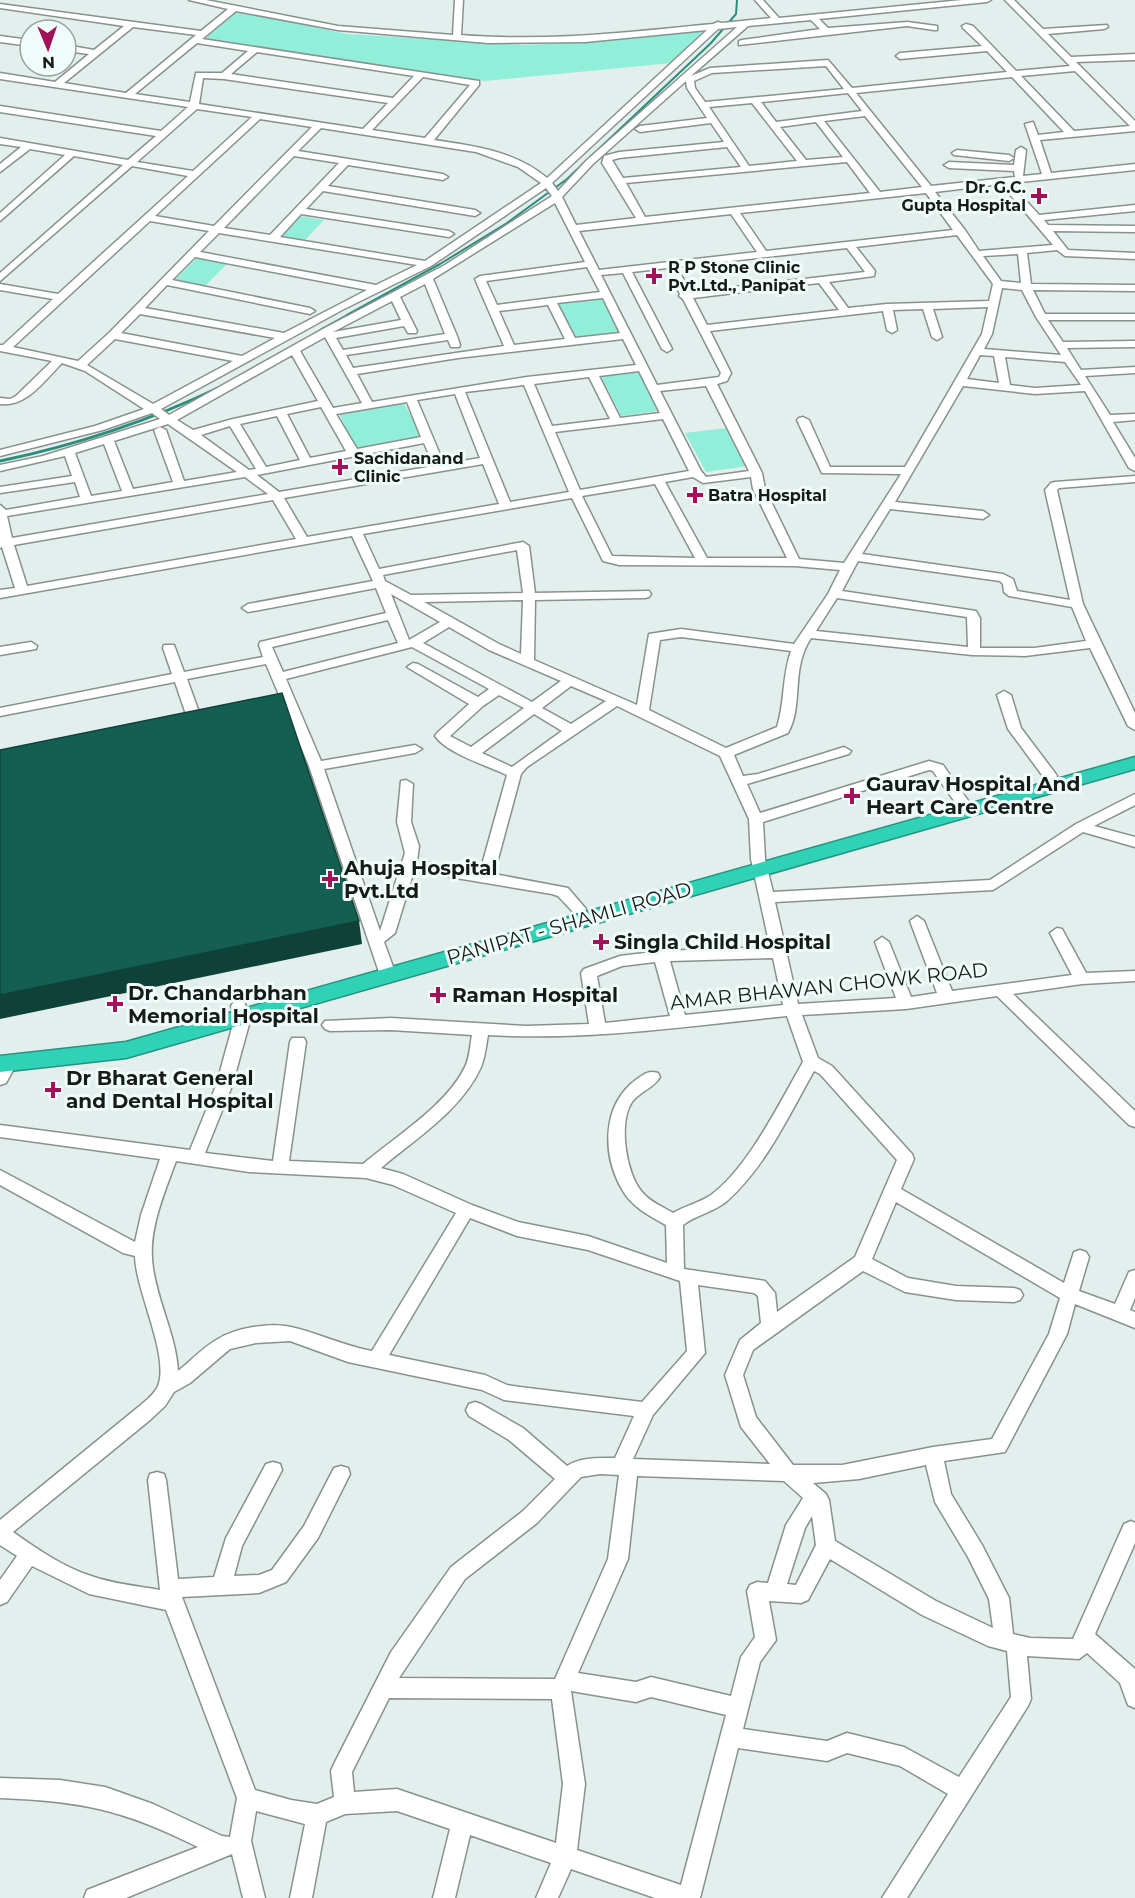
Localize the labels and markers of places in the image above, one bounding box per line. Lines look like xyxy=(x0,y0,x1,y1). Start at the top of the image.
place label: Dr. G.C. Gupta Hospital xyxy=(901,178,1026,215)
marker: Dr. G.C. Gupta Hospital xyxy=(1030,187,1048,205)
place label: R P Stone Clinic Pvt.Ltd., Panipat xyxy=(668,258,806,295)
marker: R P Stone Clinic Pvt.Ltd., Panipat xyxy=(645,267,663,285)
place label: Sachidanand Clinic xyxy=(354,449,463,486)
marker: Sachidanand Clinic xyxy=(331,458,349,476)
marker: Batra Hospital xyxy=(686,486,704,504)
place label: Batra Hospital xyxy=(708,486,827,505)
place label: Gaurav Hospital And Heart Care Centre xyxy=(866,772,1080,819)
marker: Gaurav Hospital And Heart Care Centre xyxy=(843,787,861,805)
place label: Ahuja Hospital Pvt.Ltd xyxy=(343,856,497,903)
marker: Ahuja Hospital Pvt.Ltd xyxy=(321,870,339,888)
place label: Singla Child Hospital xyxy=(614,930,831,954)
marker: Singla Child Hospital xyxy=(592,933,610,951)
place label: Dr. Chandarbhan Memorial Hospital xyxy=(128,981,319,1028)
place label: Raman Hospital xyxy=(452,983,618,1007)
marker: Raman Hospital xyxy=(429,986,447,1004)
marker: Dr. Chandarbhan Memorial Hospital xyxy=(106,995,124,1013)
place label: Dr Bharat General and Dental Hospital xyxy=(66,1066,273,1113)
marker: Dr Bharat General and Dental Hospital xyxy=(44,1081,62,1099)

